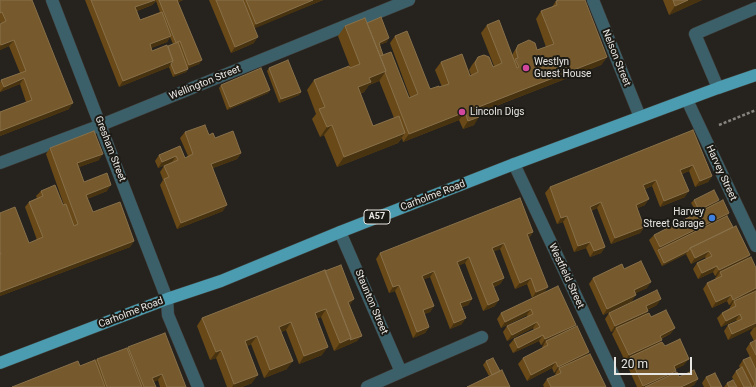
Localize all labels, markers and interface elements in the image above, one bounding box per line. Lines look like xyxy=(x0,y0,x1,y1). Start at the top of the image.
street label: Nelson Street xyxy=(599,28,633,88)
place label: Westlyn Guest House xyxy=(534,56,591,80)
street label: Wellington Street xyxy=(168,63,242,103)
marker: Westlyn Guest House xyxy=(521,63,531,73)
place label: Lincoln Digs xyxy=(470,106,524,118)
marker: Lincoln Digs xyxy=(457,107,467,117)
street label: Gresham Street xyxy=(92,115,128,183)
street label: Harvey Street xyxy=(703,143,739,203)
street label: Carholme Road xyxy=(399,178,467,214)
place label: Harvey Street Garage xyxy=(643,206,704,230)
road number: A57 xyxy=(364,210,390,224)
marker: Harvey Street Garage xyxy=(707,213,717,223)
street label: Westfield Street xyxy=(546,242,586,310)
street label: Staunton Street xyxy=(352,268,390,336)
street label: Carholme Road xyxy=(97,295,165,331)
scale bar xyxy=(616,349,694,375)
text: 20 m xyxy=(621,357,648,371)

